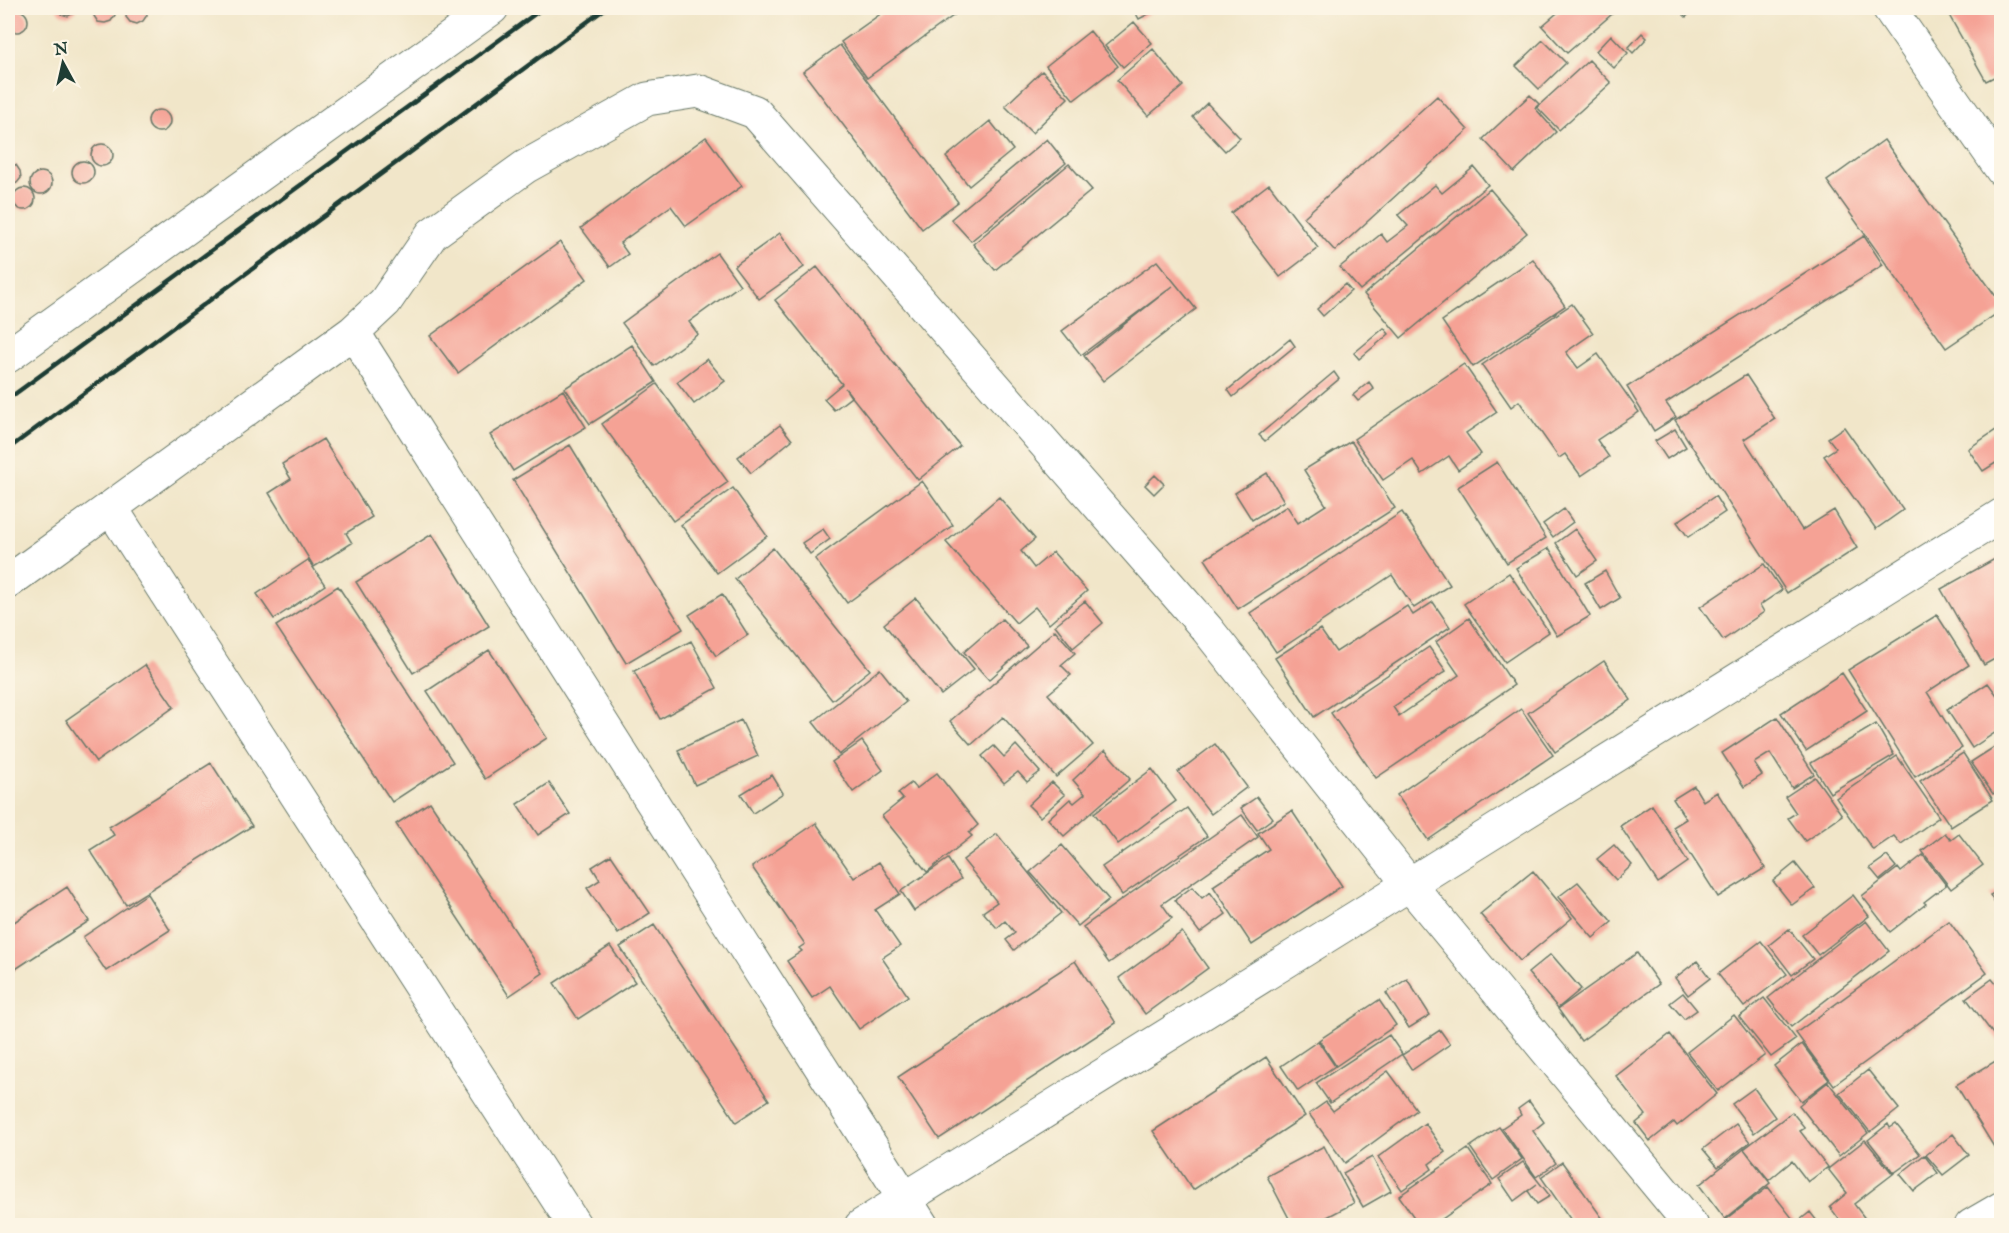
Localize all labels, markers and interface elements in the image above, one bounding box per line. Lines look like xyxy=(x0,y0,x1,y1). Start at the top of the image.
north arrow xyxy=(33,33,93,93)
text: N xyxy=(52,39,70,61)

